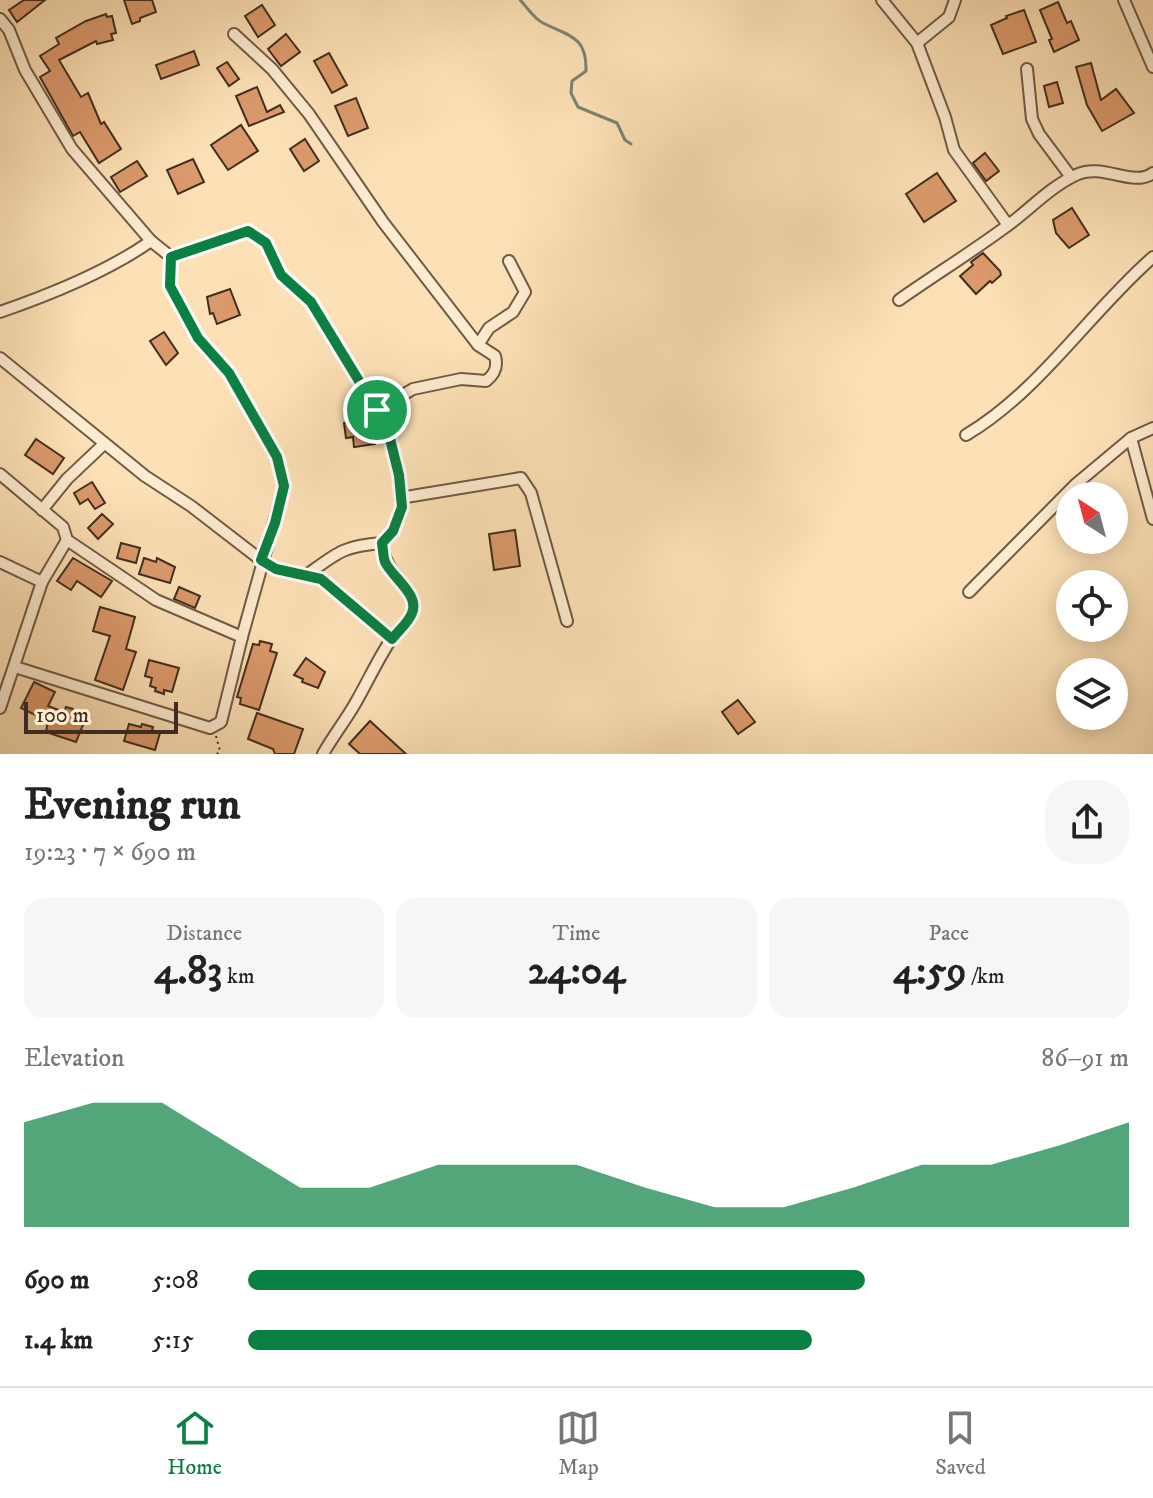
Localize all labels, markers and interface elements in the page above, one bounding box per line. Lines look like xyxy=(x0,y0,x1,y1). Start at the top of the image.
pin xyxy=(343,376,411,444)
icon: arrive xyxy=(355,388,399,432)
north arrow xyxy=(1056,482,1128,554)
map controls xyxy=(1056,482,1128,730)
button: locate xyxy=(1056,570,1128,642)
button: layers xyxy=(1056,658,1128,730)
scale bar xyxy=(24,698,178,734)
text: 100 m xyxy=(36,702,89,729)
text: Evening run xyxy=(24,778,241,833)
button: share xyxy=(1045,780,1129,864)
text: 19:23 · 7 × 690 m xyxy=(24,836,196,869)
text: Distance xyxy=(166,920,242,947)
text: Time xyxy=(553,920,600,947)
text: Pace xyxy=(928,920,969,947)
text: 4.83 xyxy=(154,947,222,997)
text: 24:04 xyxy=(528,947,625,997)
text: 4:59 xyxy=(893,947,966,997)
text: km xyxy=(222,963,254,990)
text: /km xyxy=(966,963,1005,990)
text: Elevation xyxy=(24,1042,125,1075)
text: 86–91 m xyxy=(1041,1042,1129,1075)
text: 690 m xyxy=(24,1264,90,1297)
text: 5:08 xyxy=(152,1264,199,1297)
text: 1.4 km xyxy=(24,1324,93,1357)
text: 5:15 xyxy=(152,1324,194,1357)
tab: Home xyxy=(167,1406,222,1481)
tab: Map xyxy=(556,1406,600,1481)
tab: Saved xyxy=(935,1406,986,1481)

